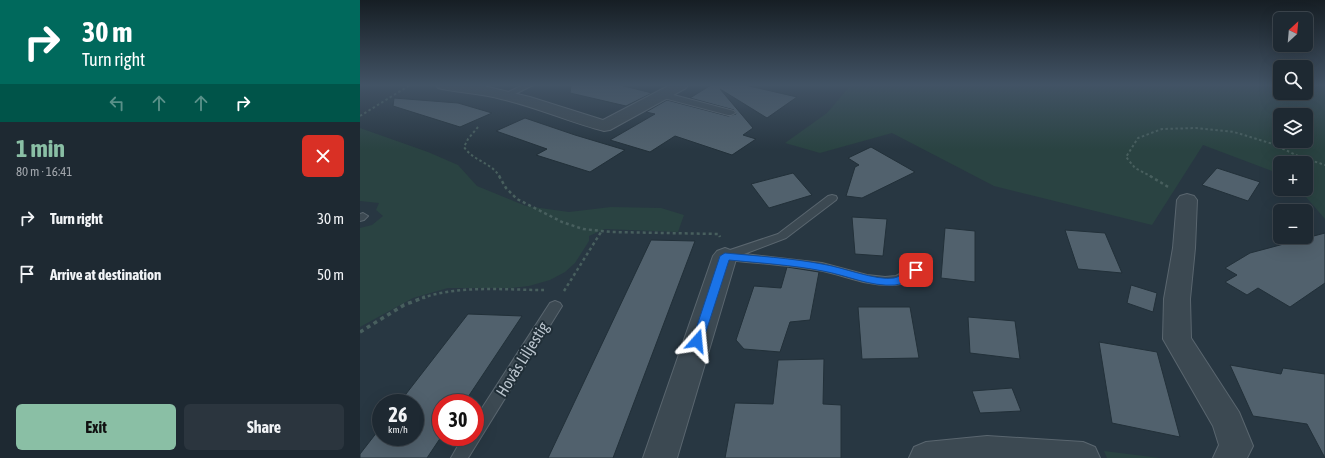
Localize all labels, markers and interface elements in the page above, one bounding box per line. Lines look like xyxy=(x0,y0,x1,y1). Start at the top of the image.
north arrow xyxy=(1273,12,1313,52)
map controls xyxy=(1273,12,1313,244)
icon: right xyxy=(16,16,68,68)
text: 30 m xyxy=(82,16,132,48)
text: Turn right xyxy=(82,49,145,70)
button: search xyxy=(1273,60,1313,100)
icon: left xyxy=(106,92,128,114)
icon: ahead xyxy=(148,92,170,114)
icon: ahead xyxy=(190,92,212,114)
icon: right xyxy=(232,92,254,114)
button: layers xyxy=(1273,108,1313,148)
text: 1 min xyxy=(16,135,65,162)
button: close xyxy=(302,135,344,177)
button: + xyxy=(1273,156,1313,196)
text: 80 m · 16:41 xyxy=(16,164,72,179)
button: − xyxy=(1273,204,1313,244)
icon: right xyxy=(16,207,38,229)
text: Turn right xyxy=(50,210,103,227)
text: 30 m xyxy=(317,210,344,227)
pin xyxy=(899,253,933,287)
icon: arrive xyxy=(905,259,927,281)
icon: arrive xyxy=(16,263,38,285)
text: Arrive at destination xyxy=(50,266,161,283)
text: 50 m xyxy=(317,266,344,283)
street label: Hovås Liljestig xyxy=(492,318,553,400)
position arrow xyxy=(676,320,718,362)
speed limit sign: 30 xyxy=(432,394,484,446)
text: 26 xyxy=(389,403,407,426)
button: Exit xyxy=(16,404,176,450)
button: Share xyxy=(184,404,344,450)
text: km/h xyxy=(388,424,408,435)

